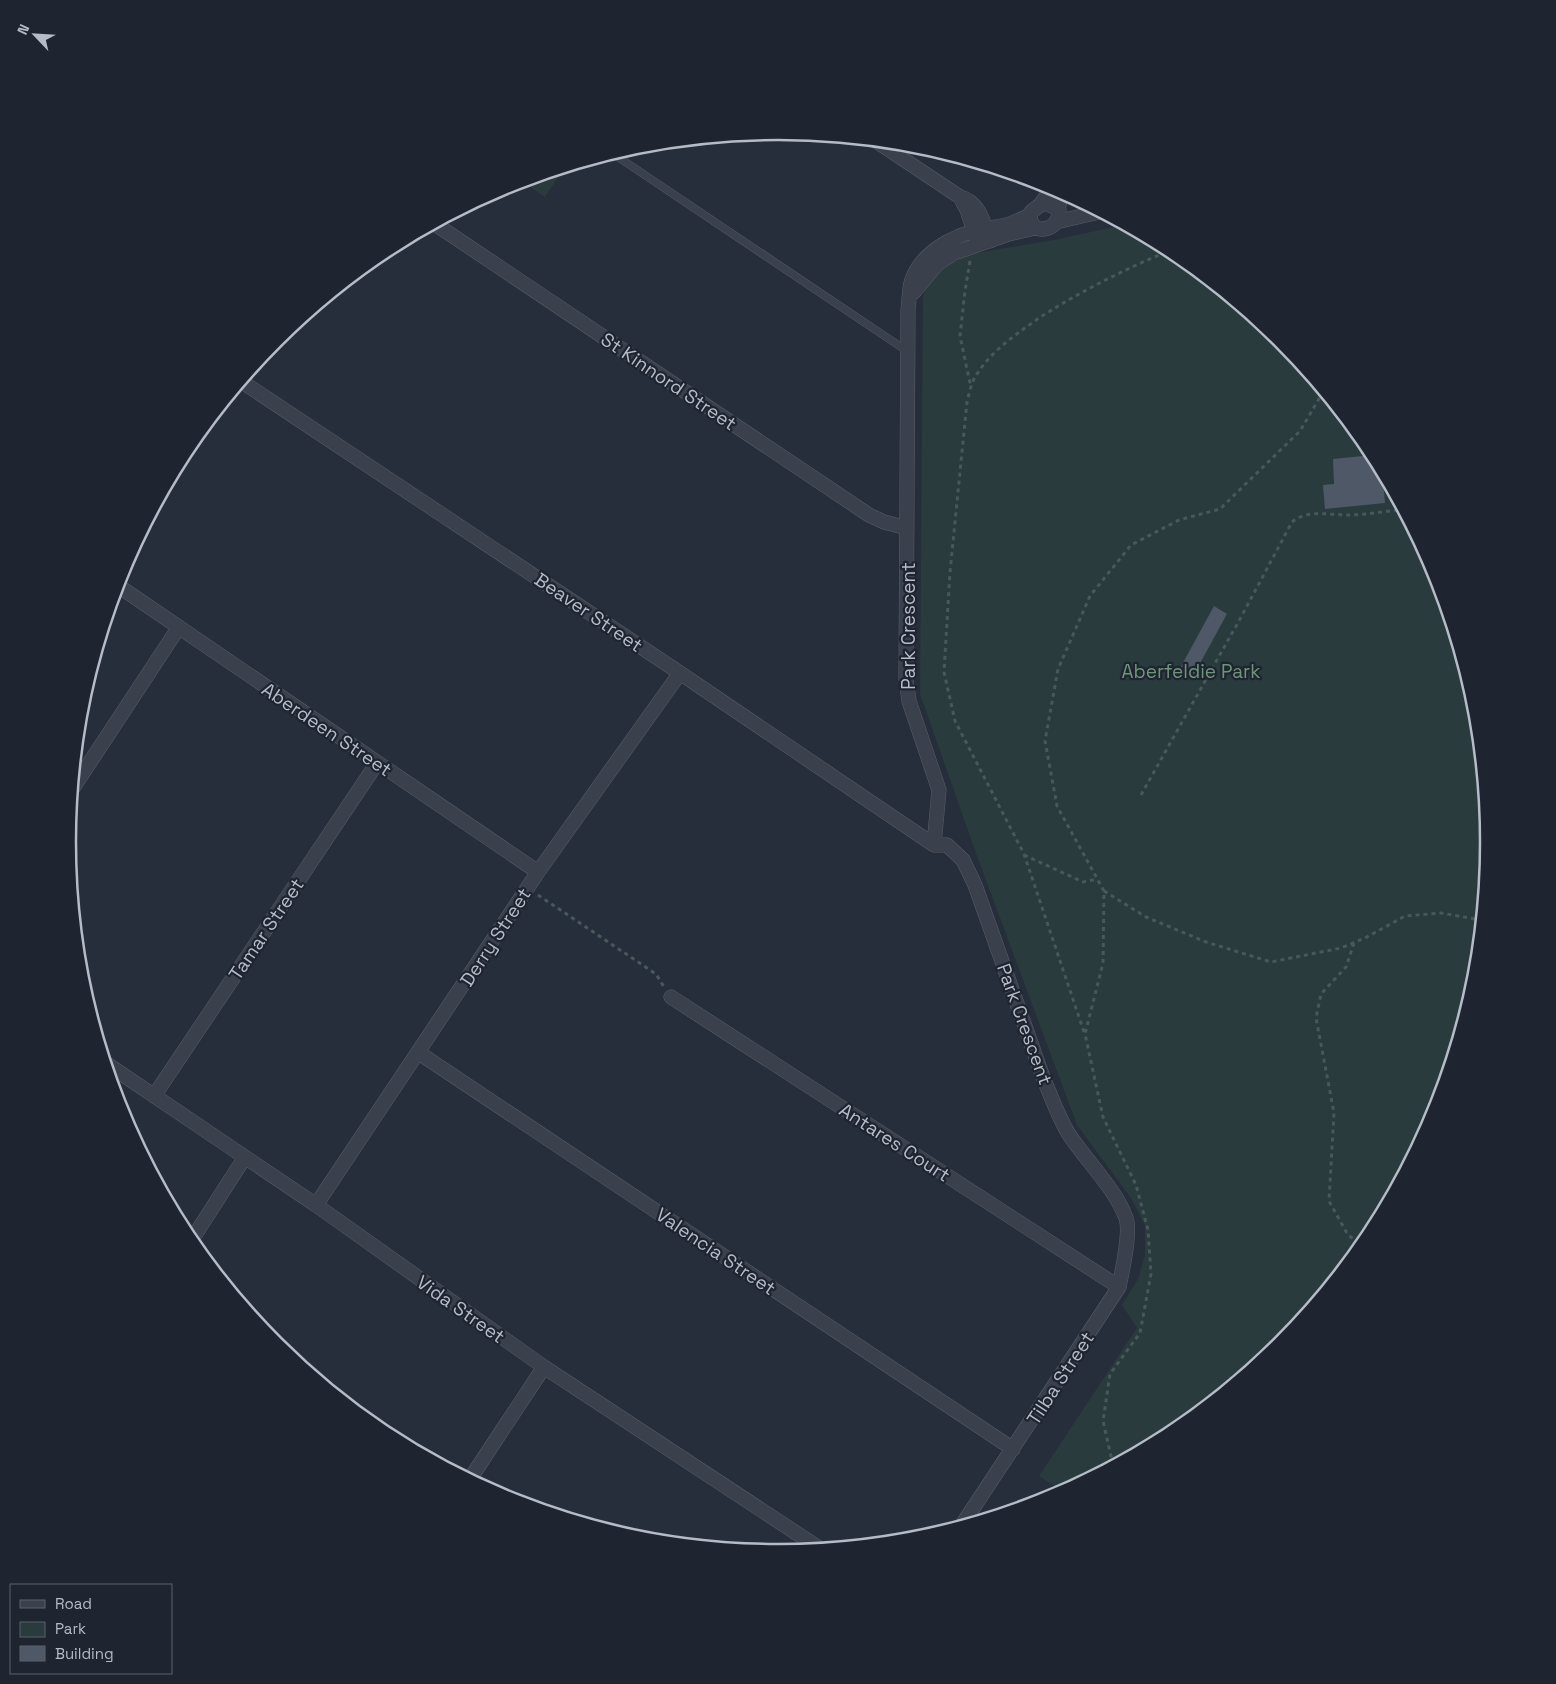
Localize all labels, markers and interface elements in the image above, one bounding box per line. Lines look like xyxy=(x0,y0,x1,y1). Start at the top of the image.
north arrow xyxy=(10,10,60,60)
text: N xyxy=(13,21,33,38)
street label: St Kinnord Street xyxy=(596,327,741,436)
street label: Park Crescent xyxy=(896,562,921,690)
street label: Beaver Street xyxy=(530,567,648,658)
park label: Aberfeldie Park xyxy=(1121,659,1261,684)
street label: Aberdeen Street xyxy=(257,677,397,782)
street label: Tamar Street xyxy=(223,873,310,985)
street label: Derry Street xyxy=(454,883,537,991)
street label: Park Crescent xyxy=(991,960,1058,1088)
street label: Antares Court xyxy=(834,1097,955,1188)
street label: Valencia Street xyxy=(651,1202,781,1301)
street label: Vida Street xyxy=(412,1270,510,1349)
street label: Tilba Street xyxy=(1021,1327,1100,1430)
legend xyxy=(10,1584,172,1674)
text: Road xyxy=(55,1594,92,1613)
text: Park xyxy=(55,1619,86,1638)
text: Building xyxy=(55,1644,114,1663)

